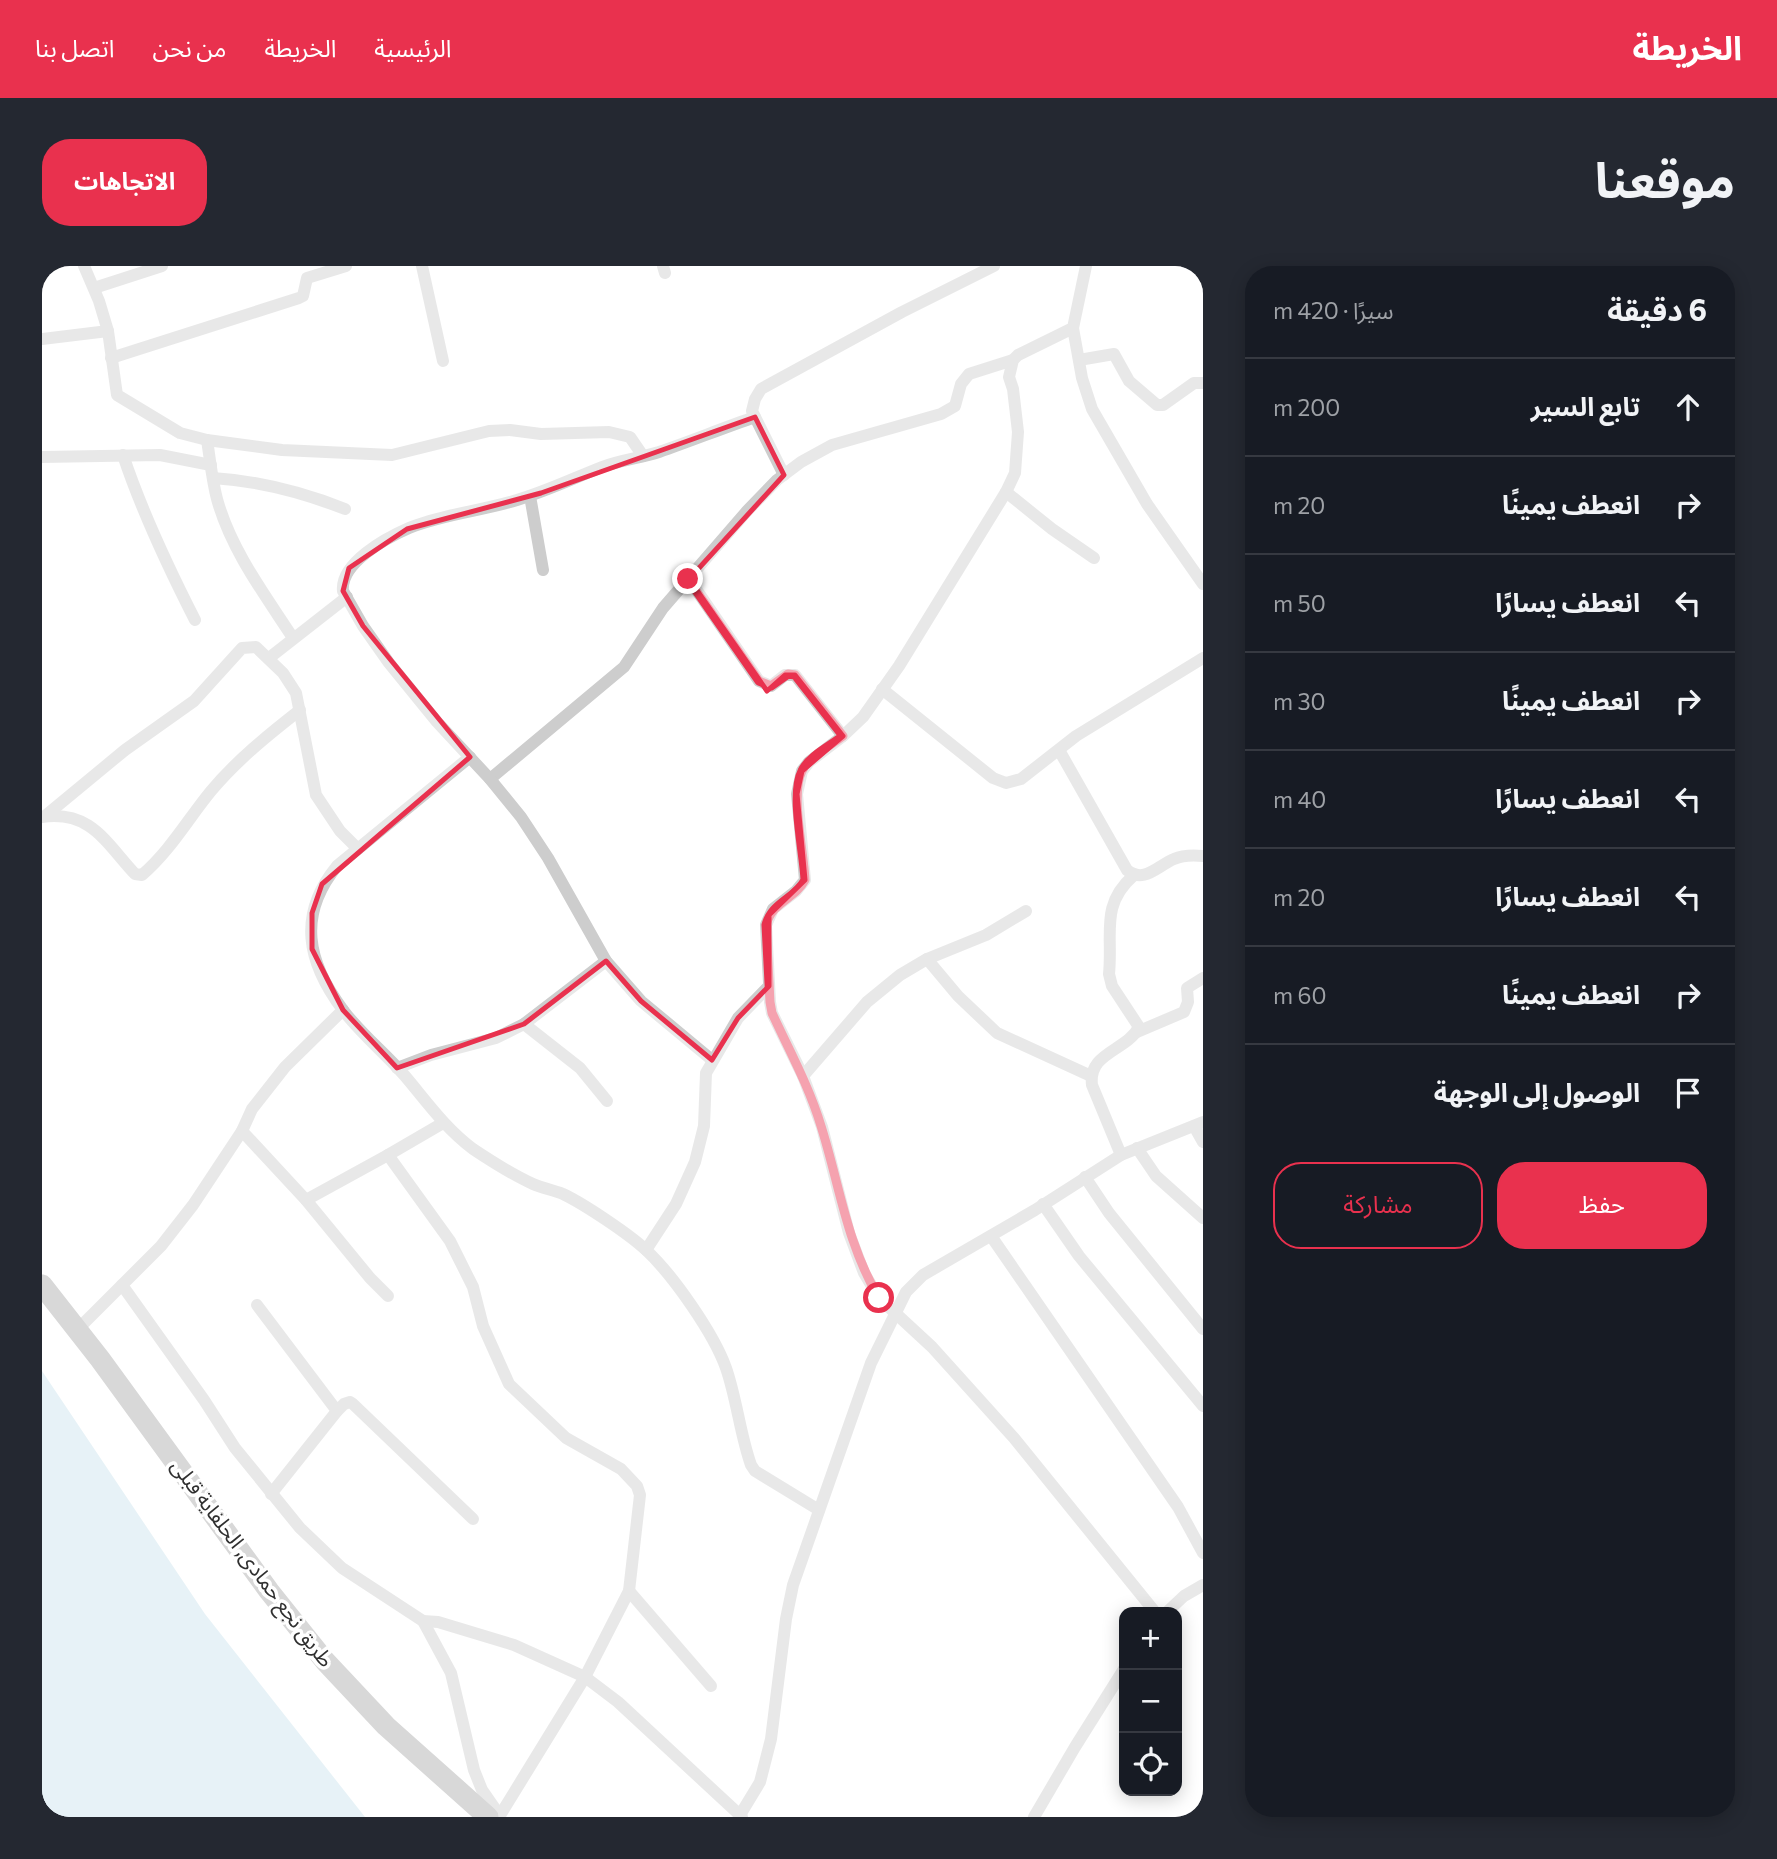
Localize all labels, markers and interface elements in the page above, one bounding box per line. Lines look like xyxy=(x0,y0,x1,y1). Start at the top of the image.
text: الخريطة xyxy=(1632,26,1742,67)
text: اتصل بنا xyxy=(35,33,114,62)
text: من نحن xyxy=(152,33,226,62)
text: الخريطة xyxy=(264,33,336,62)
text: الرئيسية xyxy=(374,33,452,62)
button: الاتجاهات xyxy=(42,139,207,226)
text: موقعنا xyxy=(1595,148,1735,208)
text: 6 دقيقة xyxy=(1607,290,1707,327)
text: سيرًا · 420 m xyxy=(1273,296,1394,324)
icon: ahead xyxy=(1669,388,1707,426)
text: تابع السير xyxy=(1531,390,1640,421)
text: 200 m xyxy=(1273,393,1340,421)
icon: right xyxy=(1669,486,1707,524)
text: انعطف يمينًا xyxy=(1502,488,1640,519)
text: 20 m xyxy=(1273,491,1325,519)
route end xyxy=(672,563,703,594)
icon: left xyxy=(1669,584,1707,622)
text: انعطف يسارًا xyxy=(1495,586,1640,617)
text: 50 m xyxy=(1273,589,1326,617)
icon: right xyxy=(1669,682,1707,720)
text: انعطف يمينًا xyxy=(1502,684,1640,715)
text: 30 m xyxy=(1273,687,1326,715)
icon: left xyxy=(1669,780,1707,818)
text: انعطف يسارًا xyxy=(1495,782,1640,813)
text: 40 m xyxy=(1273,785,1326,813)
icon: left xyxy=(1669,878,1707,916)
text: انعطف يسارًا xyxy=(1495,880,1640,911)
text: 20 m xyxy=(1273,883,1325,911)
icon: right xyxy=(1669,976,1707,1014)
text: انعطف يمينًا xyxy=(1502,978,1640,1009)
text: 60 m xyxy=(1273,981,1326,1009)
icon: arrive xyxy=(1669,1074,1707,1112)
text: الوصول إلى الوجهة xyxy=(1434,1076,1640,1107)
button: مشاركة xyxy=(1273,1162,1483,1249)
button: حفظ xyxy=(1497,1162,1707,1249)
route start xyxy=(863,1282,894,1313)
street label: طريق نجع حمادى, الحلفاية قبلى xyxy=(163,1453,340,1674)
map controls xyxy=(1119,1607,1182,1796)
button: + xyxy=(1119,1607,1182,1670)
button: − xyxy=(1119,1670,1182,1733)
button: locate xyxy=(1119,1733,1182,1796)

